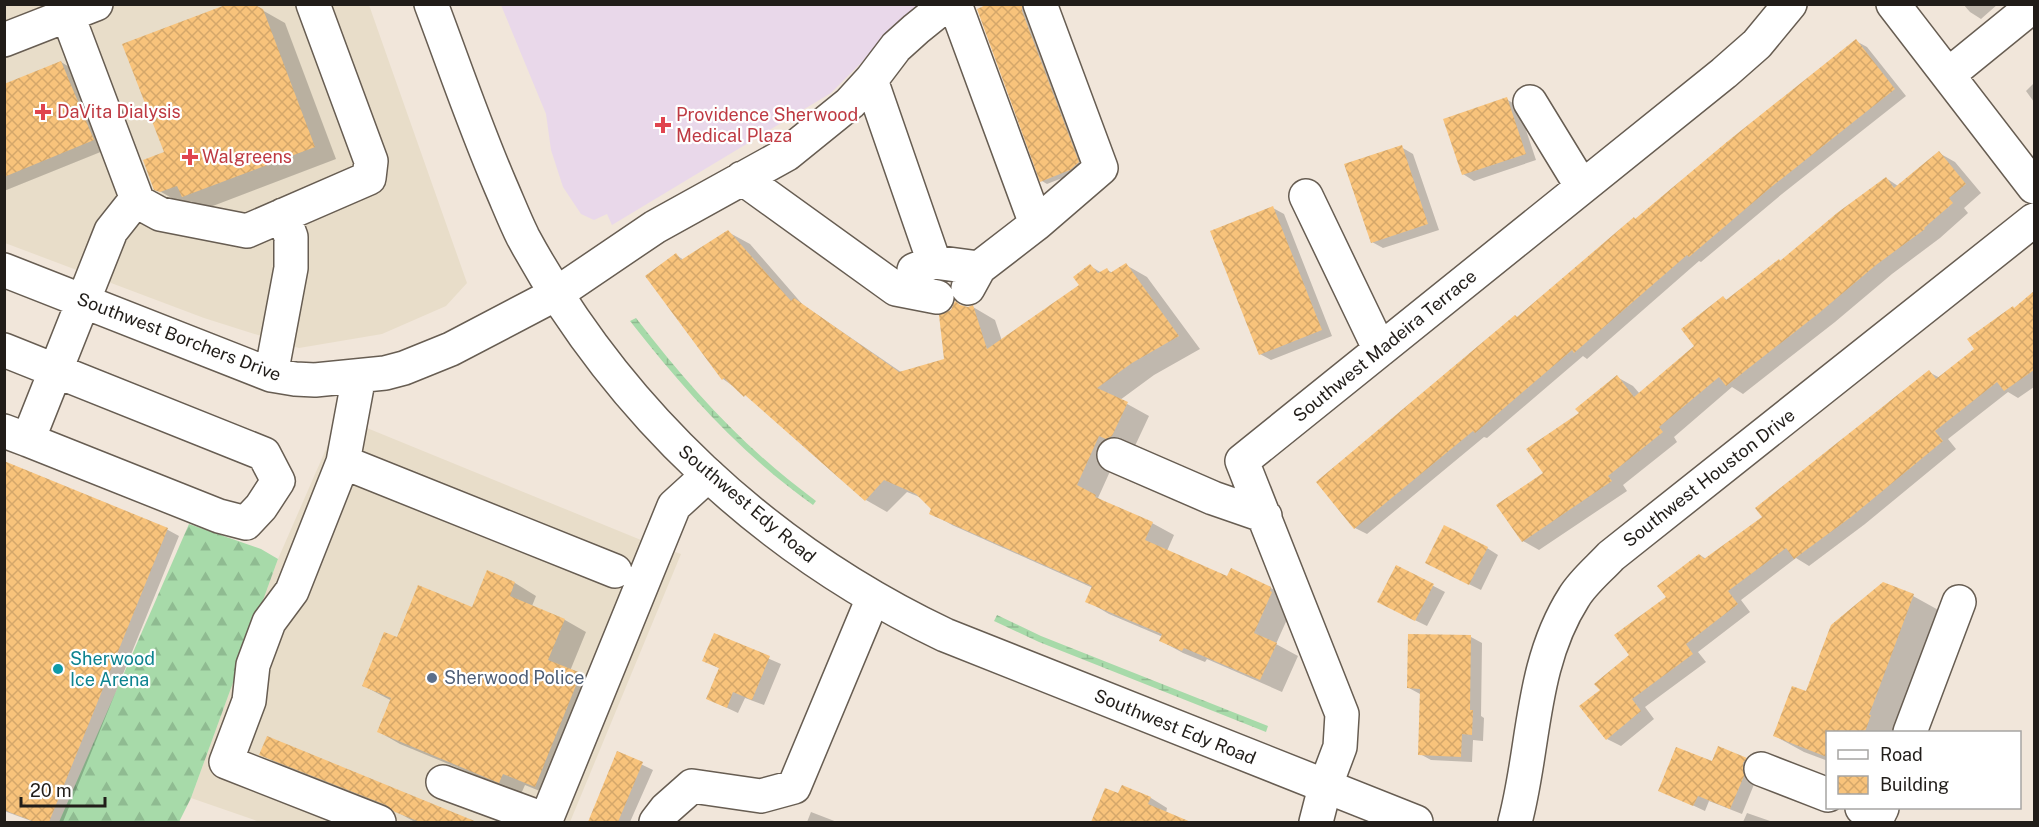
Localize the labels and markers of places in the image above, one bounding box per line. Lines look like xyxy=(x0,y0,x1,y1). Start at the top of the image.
place label: DaVita Dialysis xyxy=(57,101,181,122)
marker: DaVita Dialysis xyxy=(34,103,52,121)
place label: Providence Sherwood Medical Plaza xyxy=(676,104,858,146)
marker: Providence Sherwood Medical Plaza xyxy=(654,116,672,134)
place label: Walgreens xyxy=(202,146,292,167)
marker: Walgreens xyxy=(183,150,197,164)
place label: Sherwood Ice Arena xyxy=(70,648,155,690)
marker: Sherwood Ice Arena xyxy=(51,662,65,676)
place label: Sherwood Police xyxy=(444,667,584,688)
marker: Sherwood Police xyxy=(425,671,439,685)

